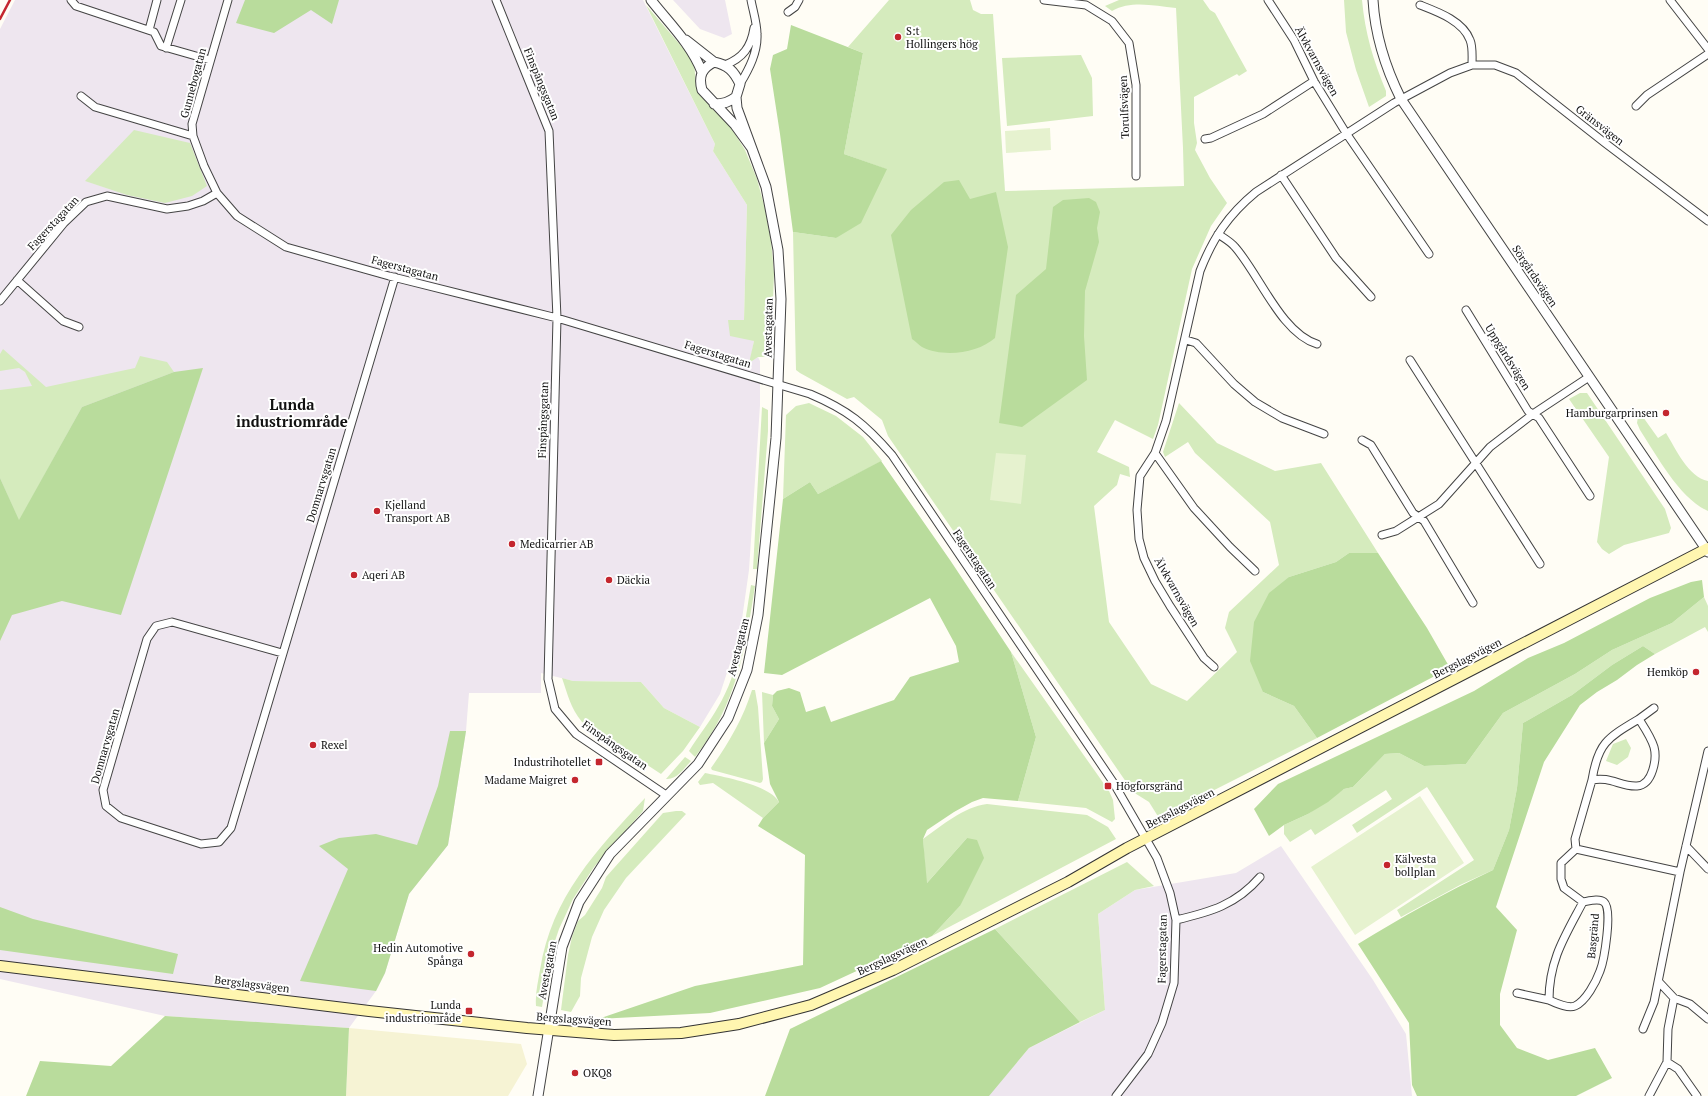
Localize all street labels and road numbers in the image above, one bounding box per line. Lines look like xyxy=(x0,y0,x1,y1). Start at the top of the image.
street label: Älvkvarnsvägen xyxy=(1292,24,1342,99)
street label: Gunnebogatan xyxy=(177,46,209,120)
street label: Finspångsgatan xyxy=(521,46,563,123)
street label: Torulfsvägen xyxy=(1116,75,1132,139)
street label: Gränsvägen xyxy=(1573,102,1627,149)
street label: Fagerstagatan xyxy=(24,193,82,253)
street label: Sörgårdsvägen xyxy=(1509,242,1561,310)
street label: Fagerstagatan xyxy=(370,252,441,284)
street label: Avestagatan xyxy=(760,298,776,358)
street label: Uppgårdsvägen xyxy=(1482,321,1534,393)
street label: Fagerstagatan xyxy=(683,337,753,371)
street label: Finspångsgatan xyxy=(535,381,551,459)
street label: Domnarvsgatan xyxy=(303,445,339,524)
street label: Fagerstagatan xyxy=(950,526,1000,592)
street label: Älvkvarnsvägen xyxy=(1152,555,1203,630)
street label: Avestagatan xyxy=(724,616,752,678)
street label: Bergslagsvägen xyxy=(1430,634,1504,681)
street label: Domnarvsgatan xyxy=(88,706,123,785)
street label: Finspångsgatan xyxy=(579,717,651,773)
street label: Bergslagsvägen xyxy=(1143,784,1217,831)
street label: Basgränd xyxy=(1584,913,1602,959)
street label: Fagerstagatan xyxy=(1154,914,1170,984)
street label: Bergslagsvägen xyxy=(855,934,930,978)
street label: Avestagatan xyxy=(534,939,560,1001)
street label: Bergslagsvägen xyxy=(214,972,291,996)
street label: Bergslagsvägen xyxy=(536,1009,613,1029)

